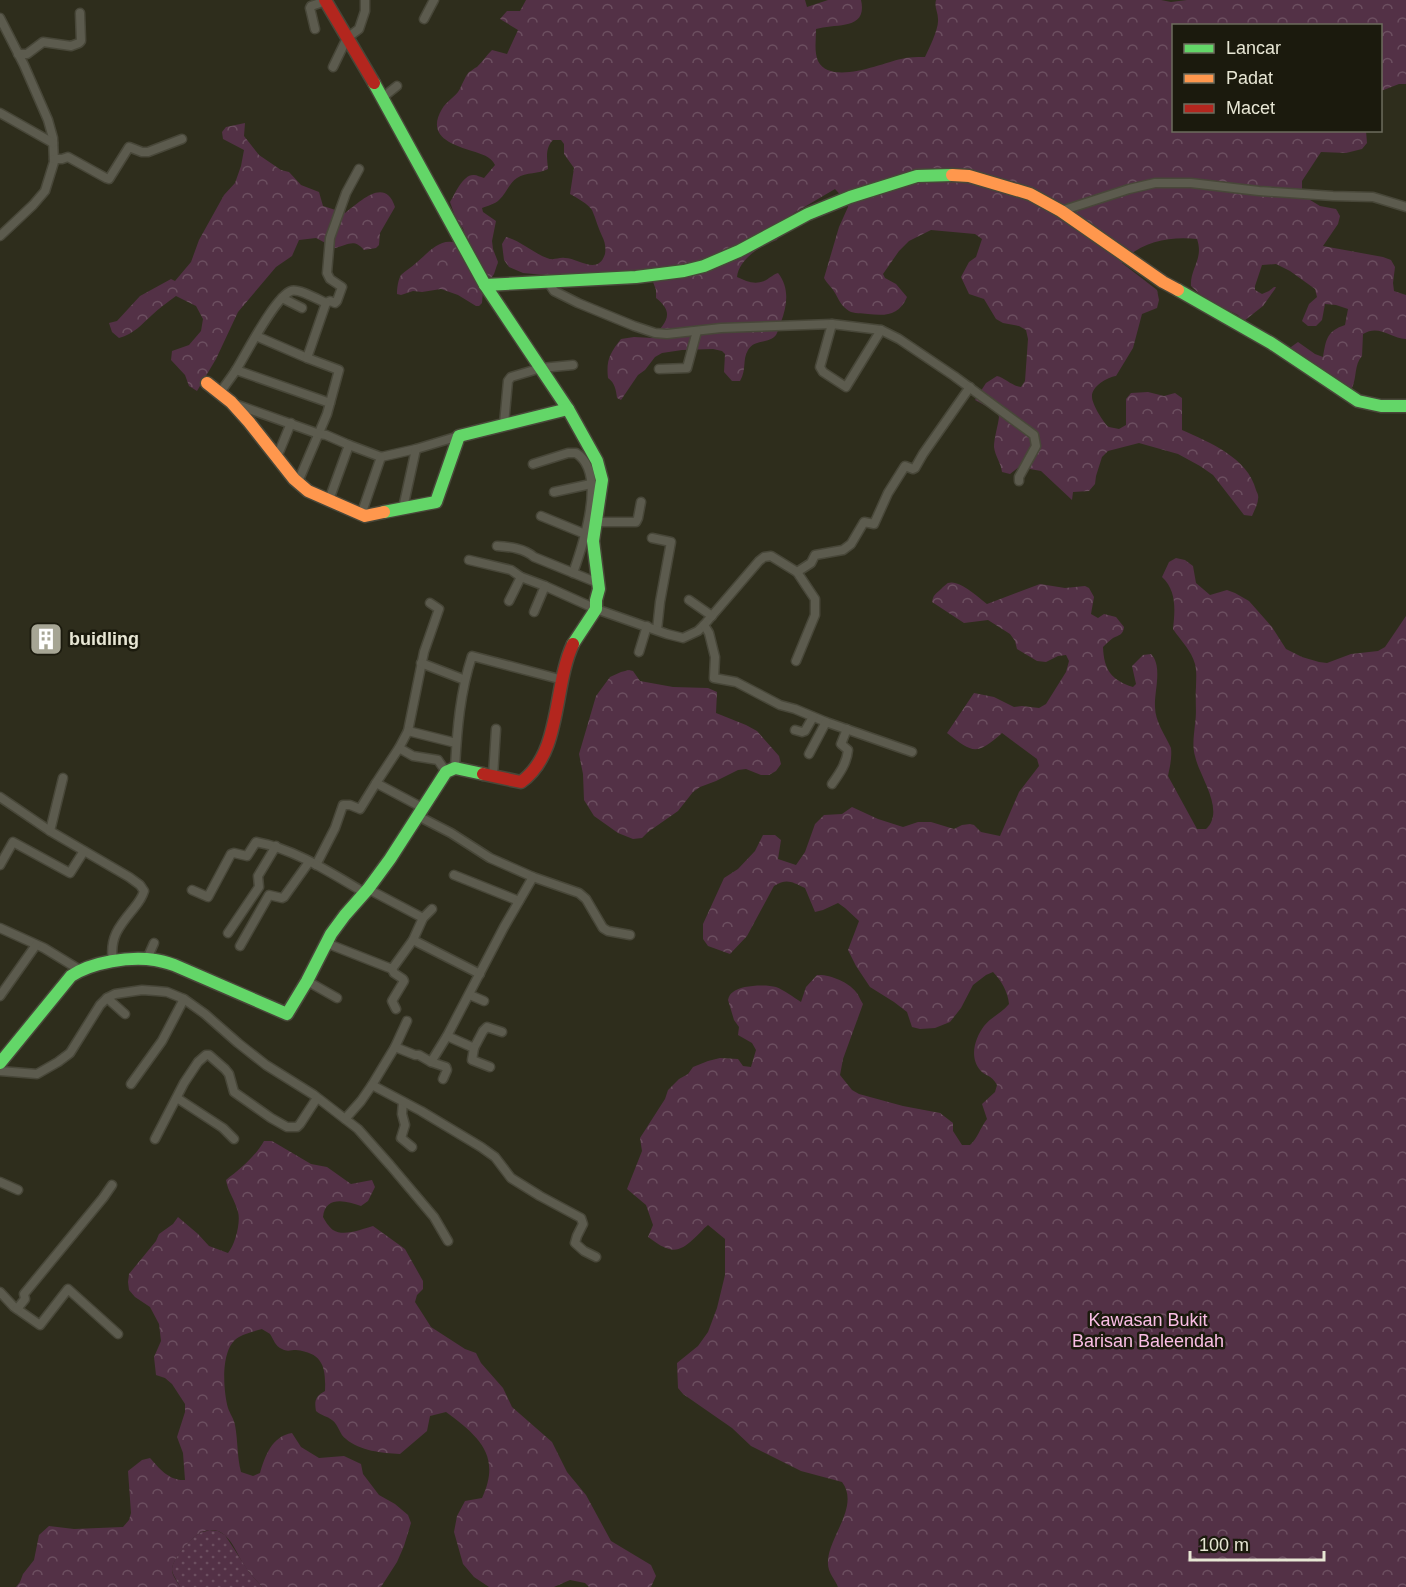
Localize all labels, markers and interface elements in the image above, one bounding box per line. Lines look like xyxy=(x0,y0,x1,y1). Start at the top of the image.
legend xyxy=(1172,24,1382,132)
text: Lancar xyxy=(1226,38,1281,58)
text: Padat xyxy=(1226,68,1273,88)
text: Macet xyxy=(1226,98,1275,118)
building icon: buidling xyxy=(28,621,64,657)
place label: buidling xyxy=(69,629,139,649)
park label: Kawasan Bukit Barisan Baleendah xyxy=(1072,1310,1224,1351)
scale bar xyxy=(1190,1524,1324,1562)
text: 100 m xyxy=(1199,1535,1249,1555)

